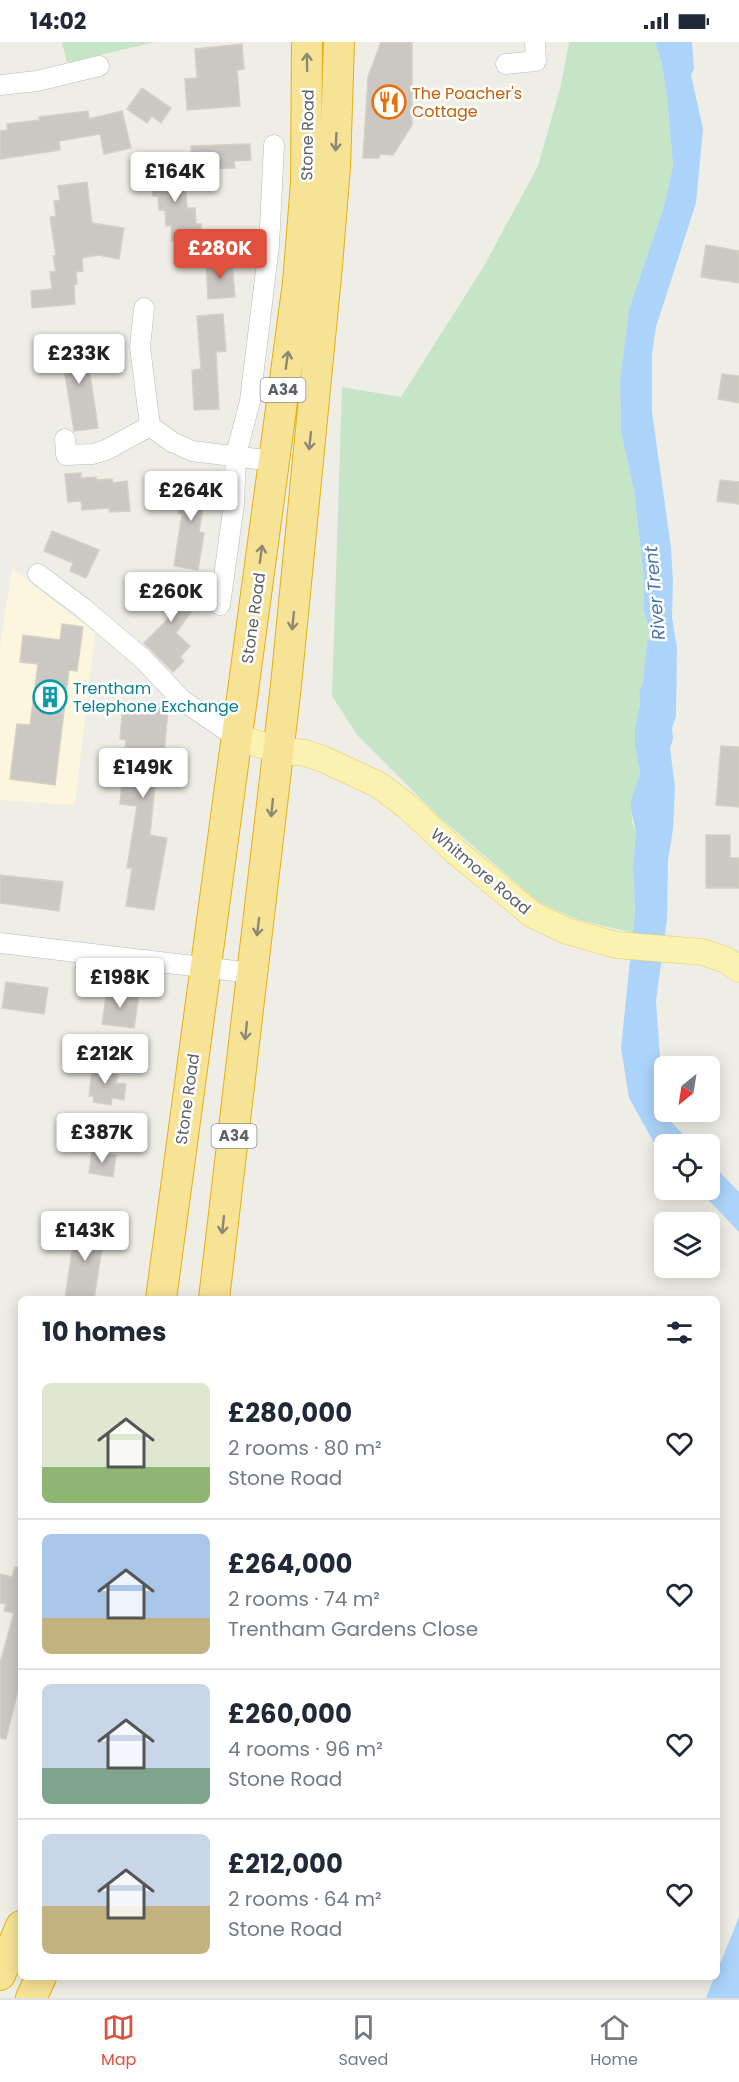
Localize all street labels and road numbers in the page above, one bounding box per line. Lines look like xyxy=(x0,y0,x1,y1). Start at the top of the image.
street label: Stone Road xyxy=(295,89,320,181)
road number: A34 xyxy=(260,378,306,402)
street label: Stone Road xyxy=(236,571,271,665)
street label: Whitmore Road xyxy=(426,823,536,920)
street label: Stone Road xyxy=(170,1052,205,1146)
road number: A34 xyxy=(212,1124,256,1148)

